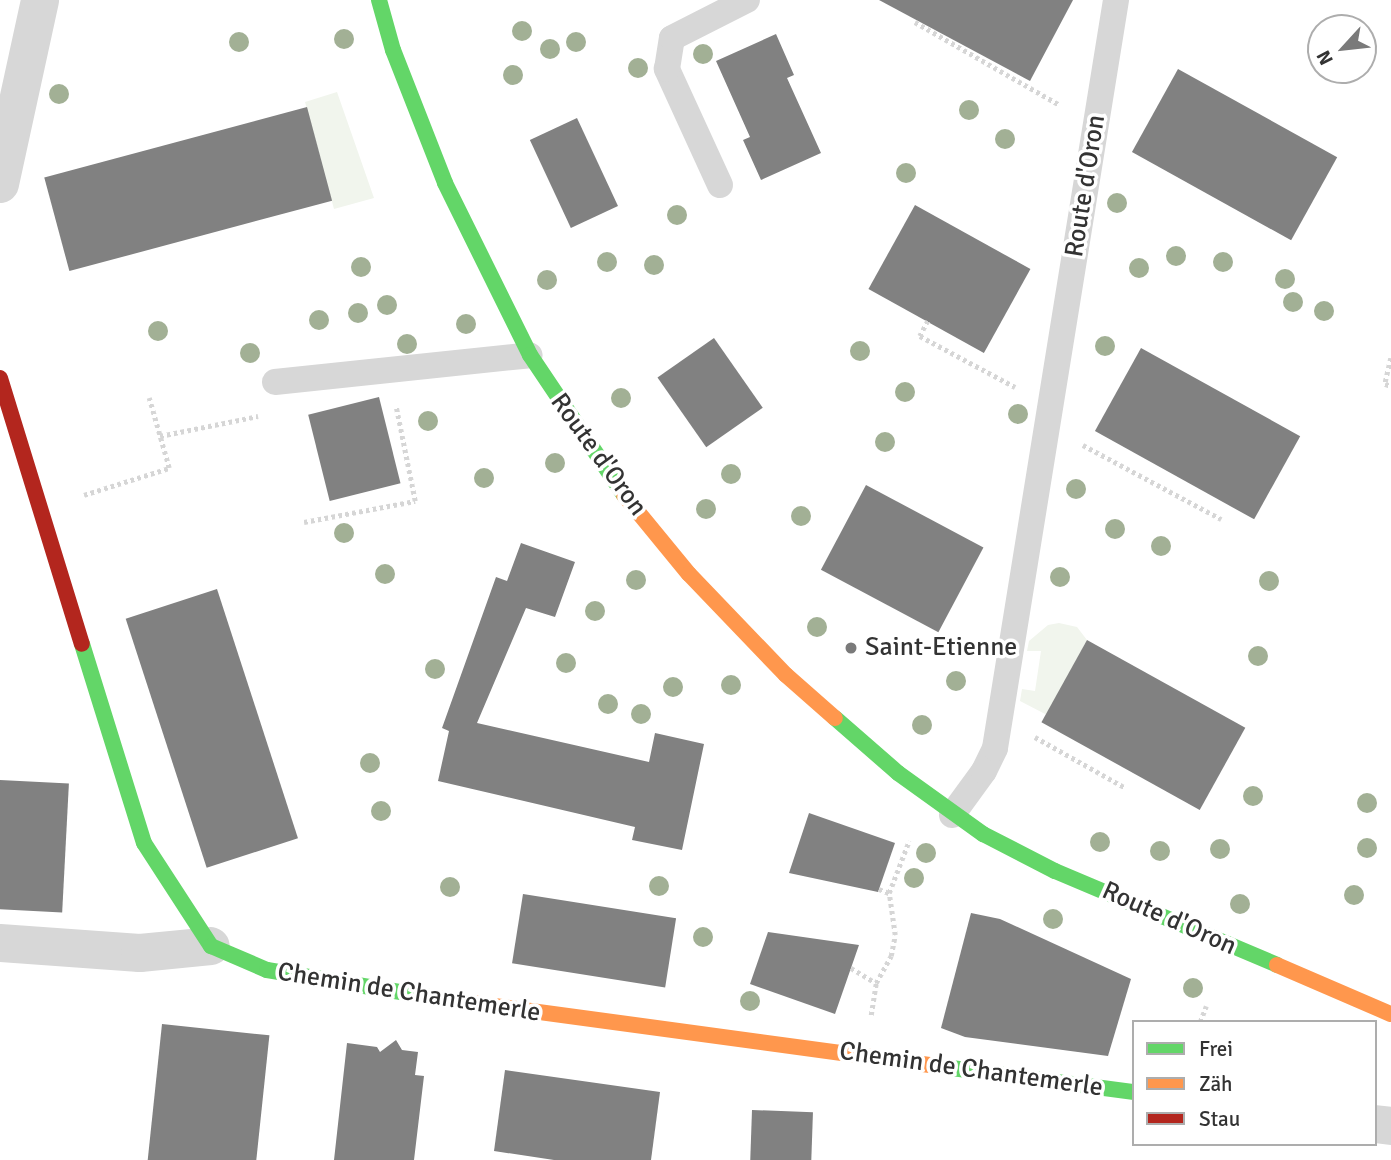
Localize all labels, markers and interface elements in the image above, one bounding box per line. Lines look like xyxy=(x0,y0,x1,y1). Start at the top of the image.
north arrow xyxy=(1307,14,1377,84)
text: N xyxy=(1311,46,1339,69)
street label: Route d'Oron xyxy=(1059,113,1113,259)
street label: Route d'Oron xyxy=(543,388,653,522)
place label: Saint-Etienne xyxy=(865,632,1017,664)
marker: Saint-Etienne xyxy=(843,640,859,656)
street label: Route d'Oron xyxy=(1097,876,1241,962)
street label: Chemin de Chantemerle xyxy=(275,957,543,1029)
legend xyxy=(1132,1020,1377,1146)
street label: Chemin de Chantemerle xyxy=(837,1036,1105,1104)
text: Frei xyxy=(1199,1036,1233,1062)
text: Zäh xyxy=(1199,1071,1233,1097)
text: Stau xyxy=(1199,1106,1240,1132)

